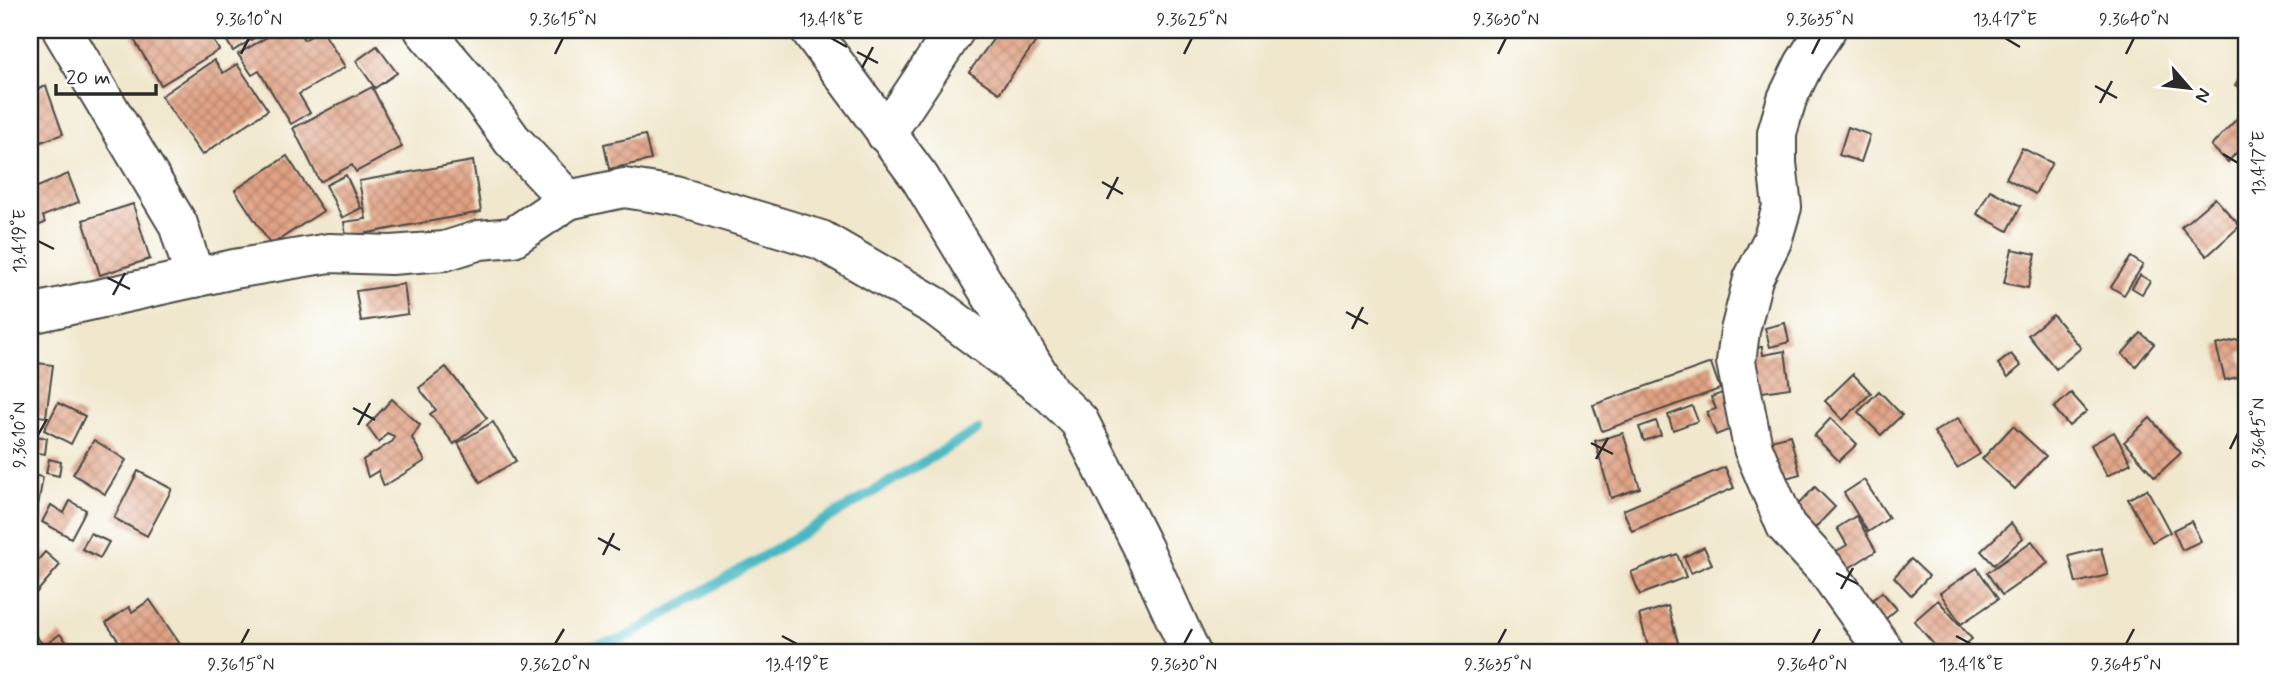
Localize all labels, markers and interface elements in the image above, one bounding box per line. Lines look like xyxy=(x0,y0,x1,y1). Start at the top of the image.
text: 9.3610°N xyxy=(216,8,282,32)
text: 9.3615°N xyxy=(529,8,597,32)
text: 13.418°E xyxy=(799,8,863,32)
text: 9.3625°N xyxy=(1157,8,1227,32)
text: 9.3630°N xyxy=(1473,8,1539,32)
text: 9.3635°N xyxy=(1786,8,1854,32)
text: 13.417°E xyxy=(1973,8,2037,32)
text: 9.3640°N xyxy=(2099,8,2169,32)
scale bar xyxy=(56,52,156,96)
north arrow xyxy=(2154,52,2224,122)
text: 20 m xyxy=(66,64,111,92)
text: N xyxy=(2189,84,2217,107)
text: 13.417°E xyxy=(2247,131,2271,195)
text: 13.419°E xyxy=(8,209,32,273)
text: 9.3645°N xyxy=(2247,398,2271,468)
text: 9.3610°N xyxy=(8,402,32,468)
text: 9.3615°N xyxy=(207,653,275,677)
text: 9.3620°N xyxy=(520,653,590,677)
text: 13.419°E xyxy=(765,653,829,677)
text: 9.3630°N xyxy=(1151,653,1217,677)
text: 9.3635°N xyxy=(1464,653,1532,677)
text: 9.3640°N xyxy=(1777,653,1847,677)
text: 13.418°E xyxy=(1939,653,2003,677)
text: 9.3645°N xyxy=(2091,653,2161,677)

